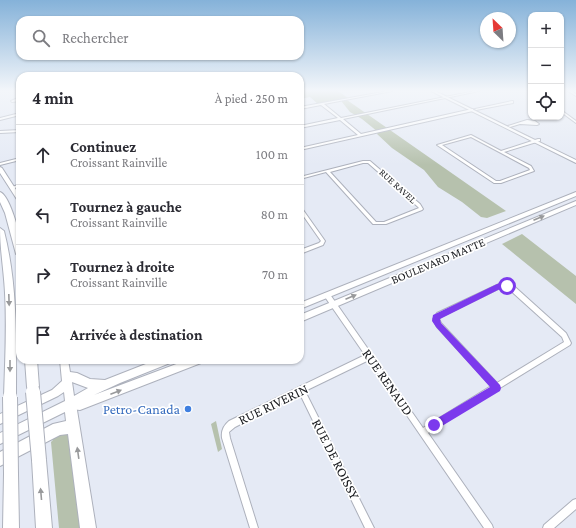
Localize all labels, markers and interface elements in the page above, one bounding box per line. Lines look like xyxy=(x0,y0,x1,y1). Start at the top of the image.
north arrow xyxy=(480,12,516,48)
map controls xyxy=(528,12,564,120)
button: + xyxy=(528,12,564,48)
search box xyxy=(16,16,304,60)
icon: search xyxy=(30,27,52,49)
text: Rechercher xyxy=(62,30,129,46)
button: − xyxy=(528,48,564,84)
button: locate xyxy=(528,84,564,120)
text: 4 min xyxy=(32,89,74,108)
text: À pied · 250 m xyxy=(215,91,288,106)
text: Continuez xyxy=(70,139,136,155)
icon: ahead xyxy=(32,144,54,166)
text: 100 m xyxy=(256,147,288,162)
text: Croissant Rainville xyxy=(70,155,167,170)
street label: RUE RAVEL xyxy=(377,166,419,206)
text: Tournez à gauche xyxy=(70,199,182,215)
icon: left xyxy=(32,204,54,226)
text: 80 m xyxy=(261,207,288,222)
text: Croissant Rainville xyxy=(70,215,167,230)
one-way arrow xyxy=(534,215,546,221)
street label: BOULEVARD MATTE xyxy=(389,235,488,287)
text: Tournez à droite xyxy=(70,259,174,275)
icon: right xyxy=(32,264,54,286)
text: 70 m xyxy=(262,267,288,282)
text: Croissant Rainville xyxy=(70,275,167,290)
route start xyxy=(498,277,516,295)
one-way arrow xyxy=(6,294,12,307)
one-way arrow xyxy=(346,294,358,300)
icon: arrive xyxy=(32,324,54,346)
text: Arrivée à destination xyxy=(70,327,203,343)
street label: RUE RENAUD xyxy=(359,346,417,418)
one-way arrow xyxy=(7,360,13,373)
street label: RUE RIVERIN xyxy=(235,380,311,428)
one-way arrow xyxy=(111,388,123,394)
place label: Petro-Canada xyxy=(103,401,181,417)
marker: Petro-Canada xyxy=(183,404,193,414)
street label: RUE DE ROISSY xyxy=(309,416,363,502)
route end xyxy=(425,416,443,434)
one-way arrow xyxy=(75,447,81,459)
one-way arrow xyxy=(38,488,45,500)

